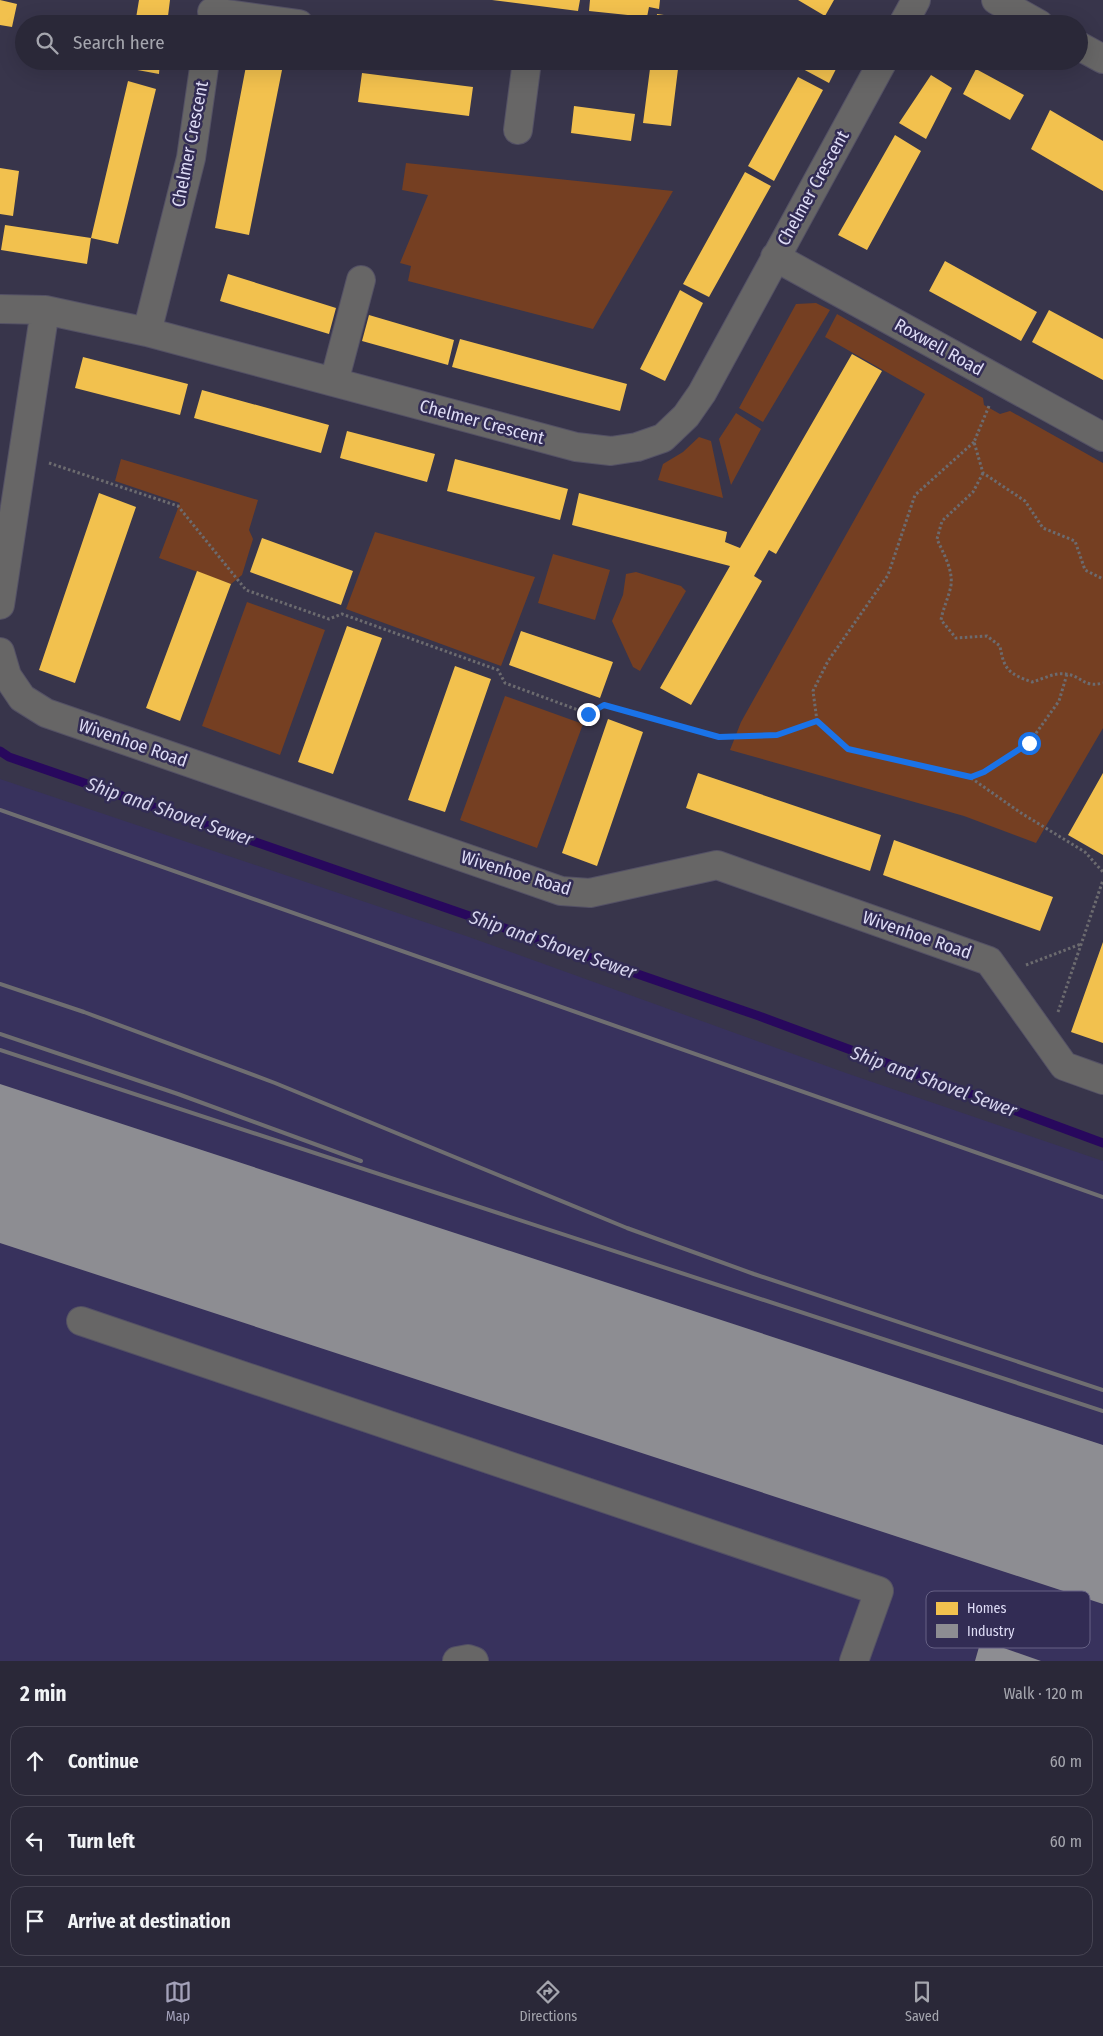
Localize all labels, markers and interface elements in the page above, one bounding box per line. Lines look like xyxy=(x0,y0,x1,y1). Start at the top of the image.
search box xyxy=(15,15,1088,70)
icon: search xyxy=(33,29,61,57)
text: Search here xyxy=(73,31,165,54)
street label: Chelmer Crescent xyxy=(167,79,213,209)
street label: Chelmer Crescent xyxy=(772,127,854,249)
street label: Roxwell Road xyxy=(891,314,987,380)
street label: Chelmer Crescent xyxy=(417,395,547,449)
route end xyxy=(577,703,600,726)
street label: Wivenhoe Road xyxy=(76,714,190,772)
route start xyxy=(1018,732,1041,755)
water label: Ship and Shovel Sewer xyxy=(83,772,257,851)
street label: Wivenhoe Road xyxy=(458,846,574,900)
water label: Ship and Shovel Sewer xyxy=(466,905,640,984)
street label: Wivenhoe Road xyxy=(860,906,974,964)
water label: Ship and Shovel Sewer xyxy=(847,1040,1021,1123)
legend xyxy=(926,1591,1090,1648)
text: Homes xyxy=(967,1600,1007,1617)
text: Industry xyxy=(967,1623,1015,1640)
text: 2 min xyxy=(20,1681,67,1707)
text: Walk · 120 m xyxy=(1004,1684,1083,1703)
icon: ahead xyxy=(21,1747,49,1775)
text: Continue xyxy=(68,1750,139,1773)
text: 60 m xyxy=(1050,1752,1082,1771)
icon: left xyxy=(21,1827,49,1855)
text: Turn left xyxy=(68,1830,135,1853)
text: 60 m xyxy=(1050,1832,1082,1851)
icon: arrive xyxy=(21,1907,49,1935)
text: Arrive at destination xyxy=(68,1910,231,1933)
tab: Map xyxy=(164,1978,192,2025)
tab: Directions xyxy=(519,1978,577,2025)
tab: Saved xyxy=(905,1978,939,2025)

